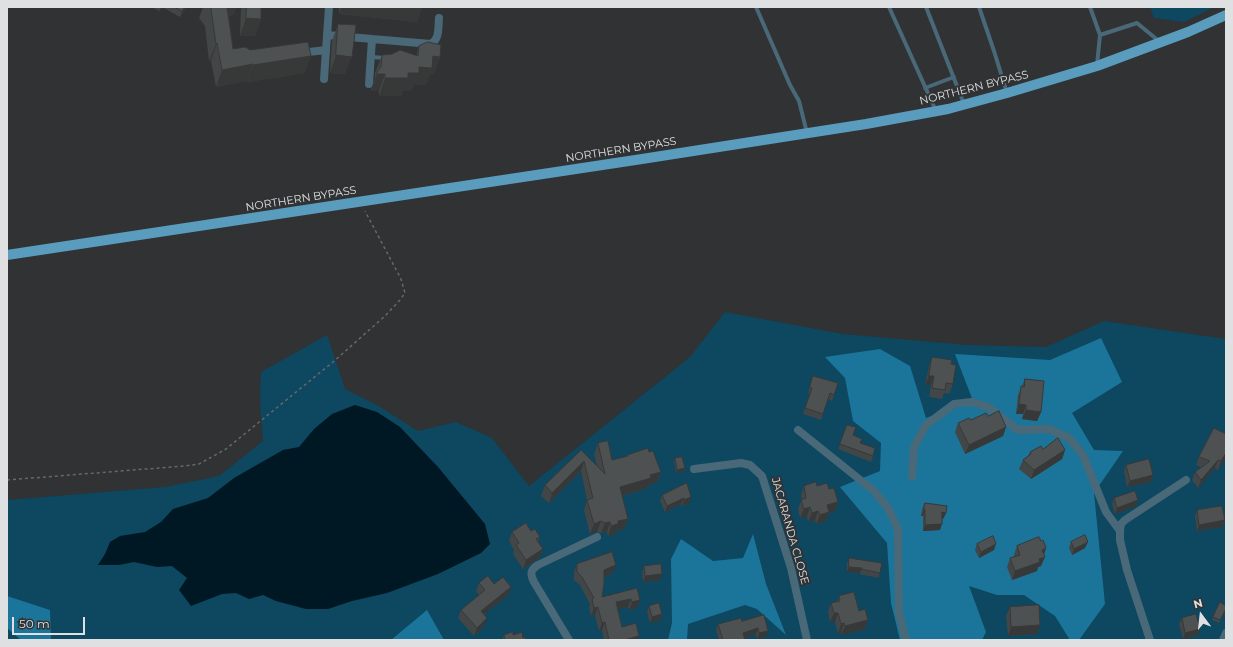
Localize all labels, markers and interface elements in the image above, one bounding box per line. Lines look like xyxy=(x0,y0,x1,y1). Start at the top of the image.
street label: NORTHERN BYPASS xyxy=(918,68,1030,108)
street label: NORTHERN BYPASS xyxy=(565,135,677,165)
street label: NORTHERN BYPASS xyxy=(245,184,357,214)
street label: JACARANDA CLOSE xyxy=(768,476,812,586)
north arrow xyxy=(1181,595,1221,635)
text: N xyxy=(1192,595,1204,611)
scale bar xyxy=(14,609,87,635)
text: 50 m xyxy=(19,616,50,631)

